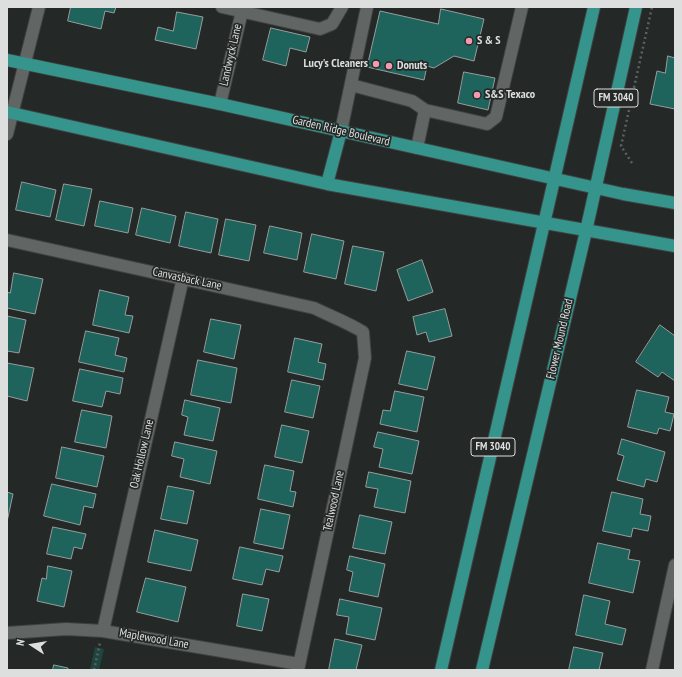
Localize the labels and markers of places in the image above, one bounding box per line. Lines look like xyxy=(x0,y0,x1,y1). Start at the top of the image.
place label: S & S xyxy=(477,34,501,48)
marker: S & S xyxy=(464,36,474,46)
place label: Lucy's Cleaners xyxy=(303,57,368,71)
marker: Lucy's Cleaners xyxy=(371,59,381,69)
place label: Donuts xyxy=(397,59,427,73)
marker: Donuts xyxy=(384,61,394,71)
place label: S&S Texaco xyxy=(485,88,535,102)
marker: S&S Texaco xyxy=(472,90,482,100)

